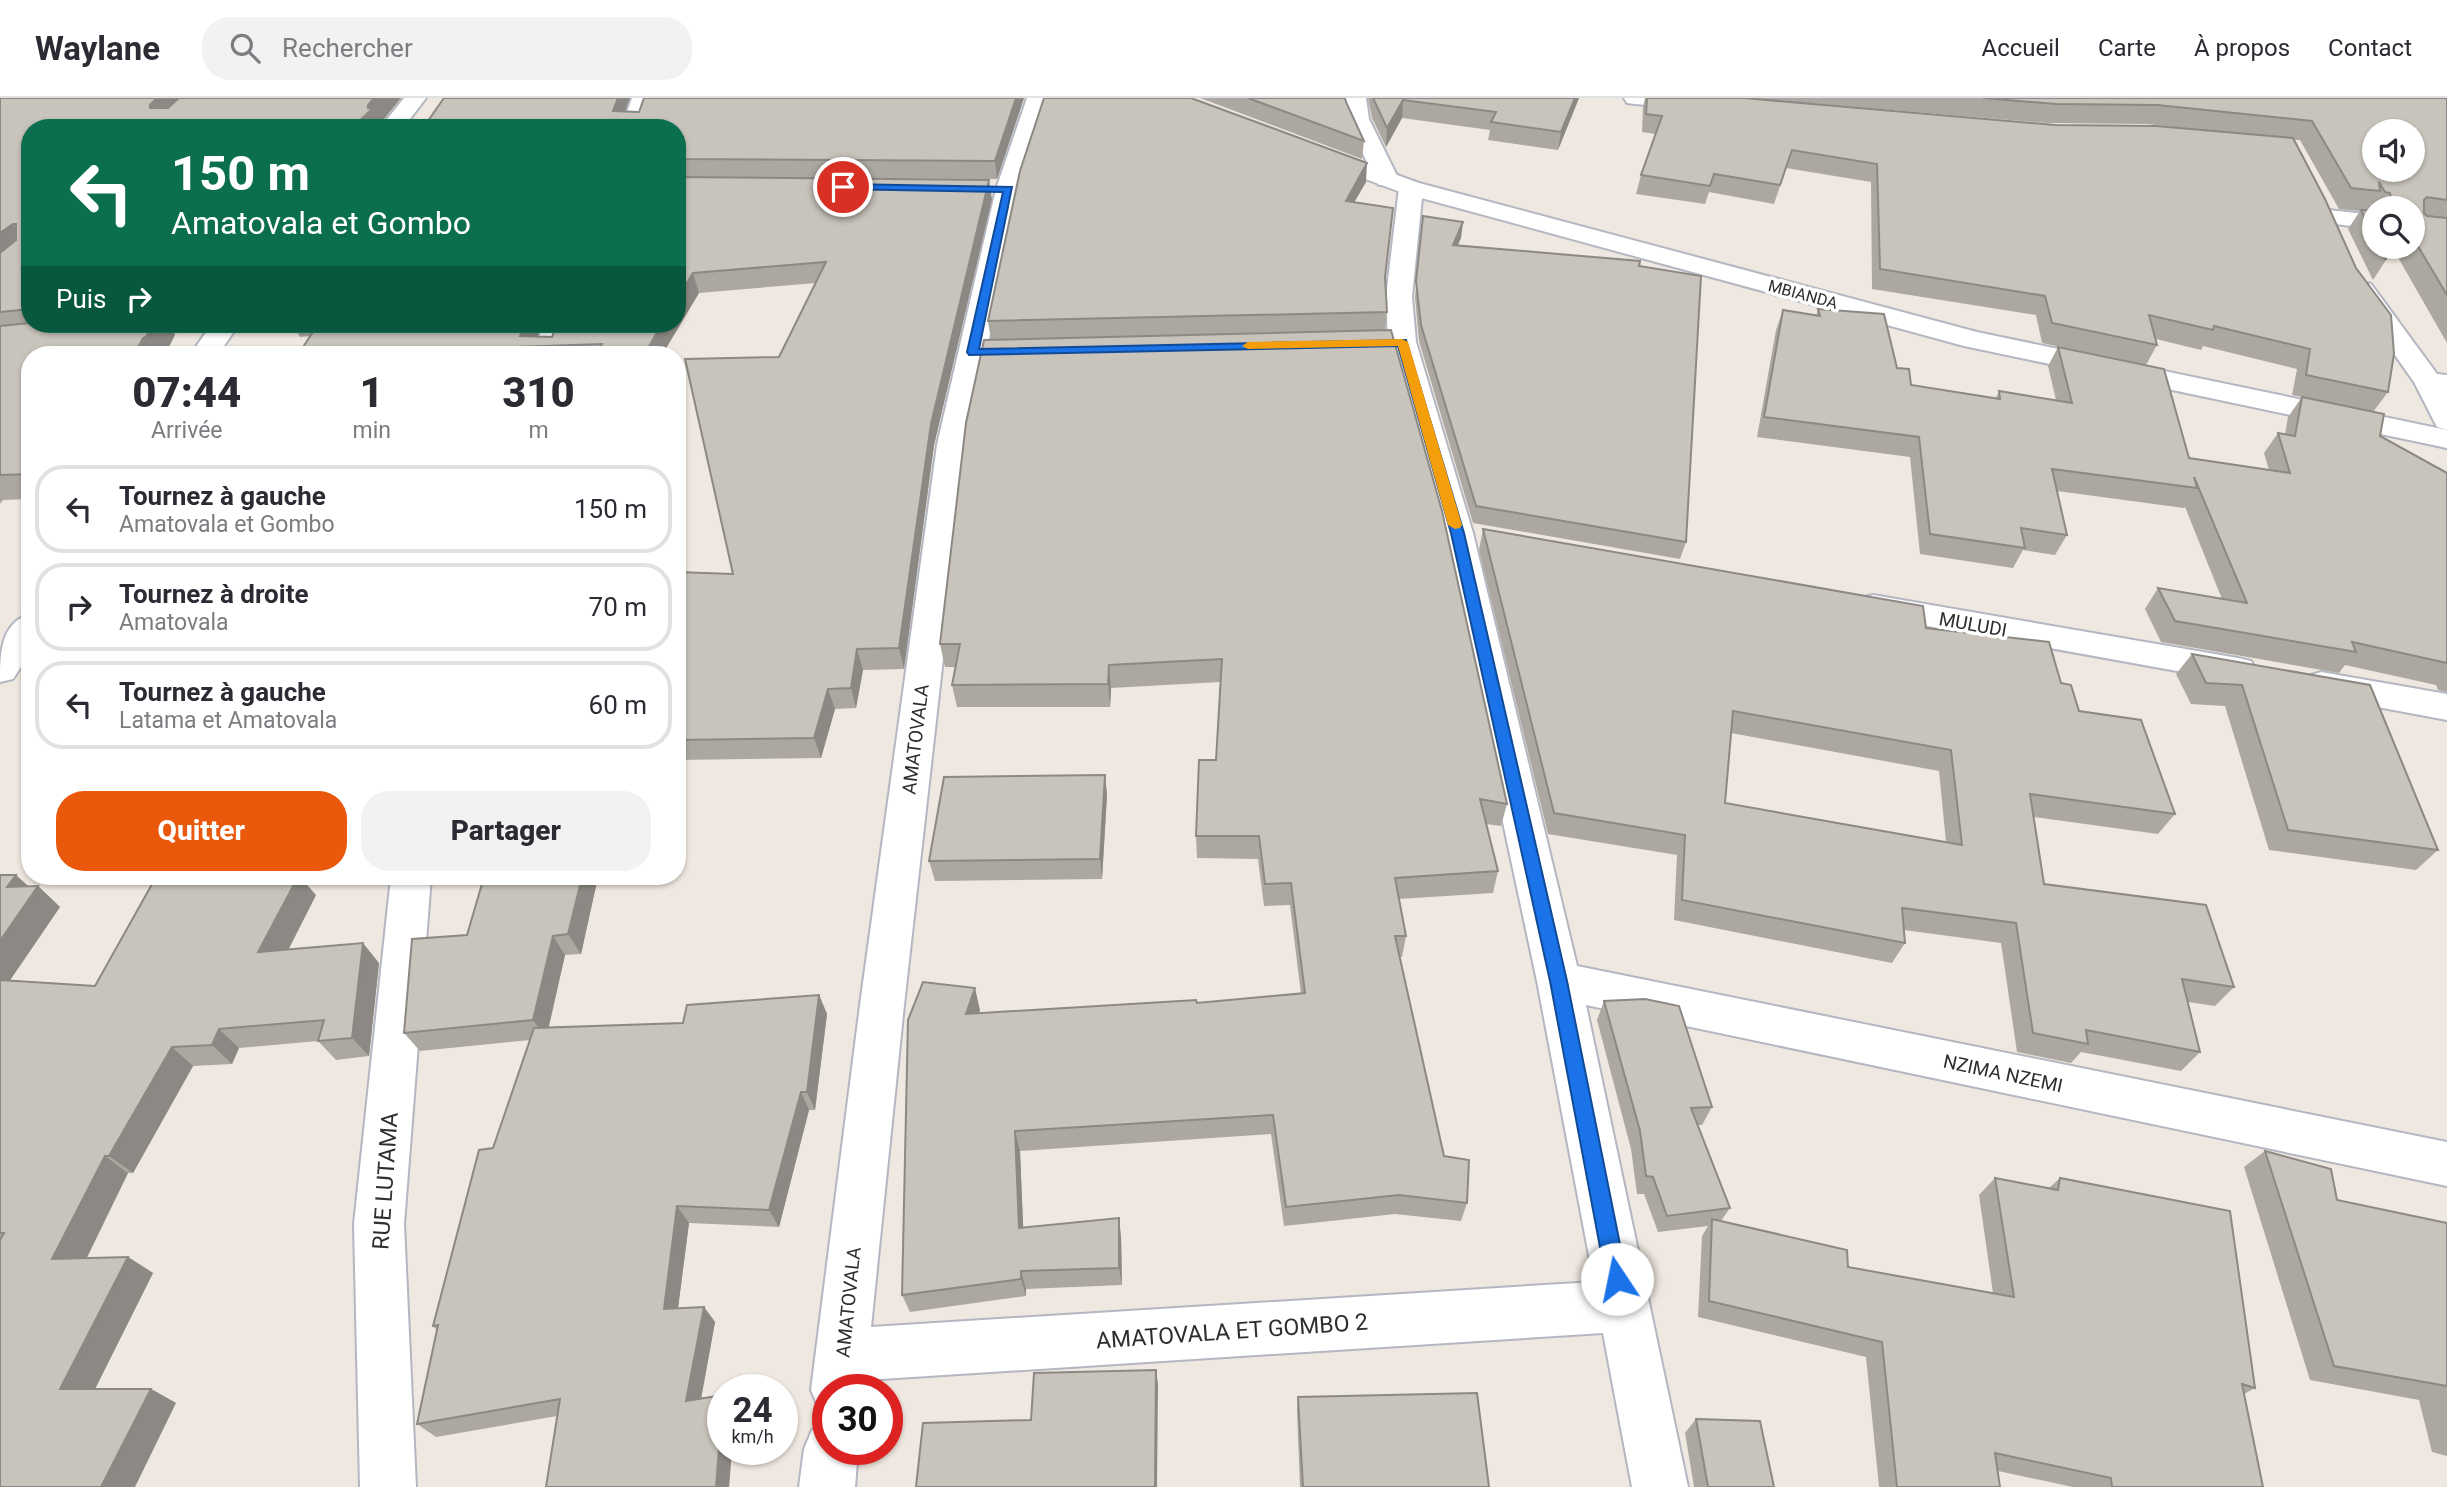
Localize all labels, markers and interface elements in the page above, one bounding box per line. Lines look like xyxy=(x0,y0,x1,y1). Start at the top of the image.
search box xyxy=(202,17,692,80)
text: Waylane xyxy=(35,29,160,68)
icon: search xyxy=(226,29,264,67)
text: Rechercher xyxy=(282,33,413,63)
text: Accueil xyxy=(1981,34,2060,62)
text: Carte xyxy=(2098,34,2156,62)
text: À propos xyxy=(2194,34,2290,62)
text: Contact xyxy=(2328,34,2412,62)
map controls xyxy=(2362,119,2425,259)
button: sound xyxy=(2362,119,2425,182)
text: 150 m xyxy=(171,145,310,202)
icon: left xyxy=(56,147,147,238)
pin xyxy=(813,157,873,217)
icon: arrive xyxy=(824,168,862,206)
button: search xyxy=(2362,196,2425,259)
text: Amatovala et Gombo xyxy=(171,204,471,242)
street label: MBIANDA xyxy=(1766,276,1840,313)
icon: right xyxy=(120,280,158,318)
text: Puis xyxy=(56,284,106,314)
text: 07:44 xyxy=(132,368,241,417)
text: 1 xyxy=(360,368,384,417)
text: 310 xyxy=(502,368,575,417)
text: Arrivée xyxy=(151,417,223,444)
text: min xyxy=(352,417,391,444)
text: m xyxy=(528,417,549,444)
text: Tournez à gauche xyxy=(119,481,326,511)
icon: left xyxy=(60,490,98,528)
text: 150 m xyxy=(574,494,647,524)
text: Amatovala et Gombo xyxy=(119,511,335,538)
text: Tournez à droite xyxy=(119,579,309,609)
icon: right xyxy=(60,588,98,626)
text: 70 m xyxy=(589,592,647,622)
street label: MULUDI xyxy=(1937,607,2009,642)
text: Amatovala xyxy=(119,609,229,636)
text: Tournez à gauche xyxy=(119,677,326,707)
street label: AMATOVALA xyxy=(897,682,934,796)
icon: left xyxy=(60,686,98,724)
text: 60 m xyxy=(589,690,647,720)
text: Latama et Amatovala xyxy=(119,707,337,734)
button: Quitter xyxy=(56,791,347,871)
button: Partager xyxy=(361,791,651,871)
street label: NZIMA NZEMI xyxy=(1941,1050,2065,1097)
street label: RUE LUTAMA xyxy=(367,1111,404,1251)
position arrow xyxy=(1580,1242,1654,1316)
street label: AMATOVALA xyxy=(831,1245,866,1358)
street label: AMATOVALA ET GOMBO 2 xyxy=(1095,1309,1369,1354)
speed limit sign: 30 xyxy=(812,1374,903,1465)
text: 24 xyxy=(732,1390,773,1431)
text: km/h xyxy=(731,1426,774,1447)

